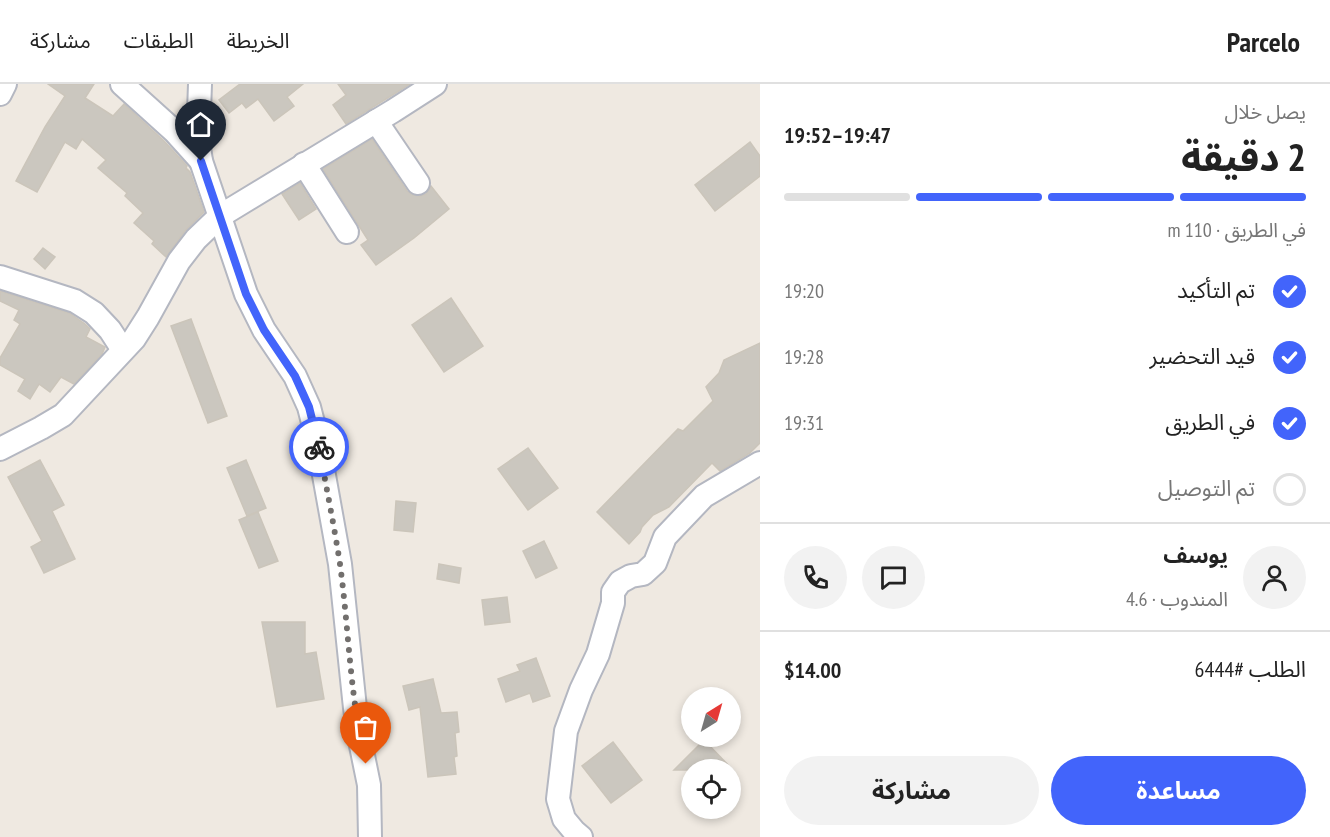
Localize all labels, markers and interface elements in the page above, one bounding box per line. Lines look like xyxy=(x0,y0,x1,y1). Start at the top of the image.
text: Parcelo xyxy=(1227,23,1300,60)
text: مشاركة xyxy=(30,27,91,54)
text: الطبقات xyxy=(124,27,194,54)
text: الخريطة xyxy=(227,27,290,54)
pin xyxy=(175,99,226,161)
text: يصل خلال xyxy=(1225,99,1306,125)
icon: home xyxy=(184,108,217,141)
text: 19:47–19:52 xyxy=(784,121,891,149)
text: 2 دقيقة xyxy=(1181,131,1306,182)
text: في الطريق · 110 m xyxy=(1167,217,1306,243)
icon: check xyxy=(1273,275,1306,308)
text: تم التأكيد xyxy=(1177,276,1255,304)
text: 19:20 xyxy=(784,278,824,304)
icon: check xyxy=(1273,341,1306,374)
text: قيد التحضير xyxy=(1150,342,1255,370)
text: 19:28 xyxy=(784,344,824,370)
icon: check xyxy=(1273,407,1306,440)
text: في الطريق xyxy=(1165,408,1255,436)
text: 19:31 xyxy=(784,410,824,436)
courier xyxy=(289,417,349,477)
icon: bike xyxy=(303,431,336,464)
text: تم التوصيل xyxy=(1158,474,1255,502)
text: يوسف xyxy=(1163,541,1228,569)
button: phone xyxy=(784,546,847,609)
button: chat xyxy=(862,546,925,609)
button: person xyxy=(1243,546,1306,609)
text: المندوب · 4.6 xyxy=(1126,586,1228,612)
text: الطلب #6444 xyxy=(1195,655,1306,683)
text: $14.00 xyxy=(784,656,841,684)
north arrow xyxy=(681,687,741,747)
map controls xyxy=(681,687,741,819)
pin xyxy=(340,702,391,764)
icon: bag xyxy=(349,711,382,744)
button: مشاركة xyxy=(784,756,1039,825)
button: مساعدة xyxy=(1051,756,1306,825)
button: locate xyxy=(681,759,741,819)

